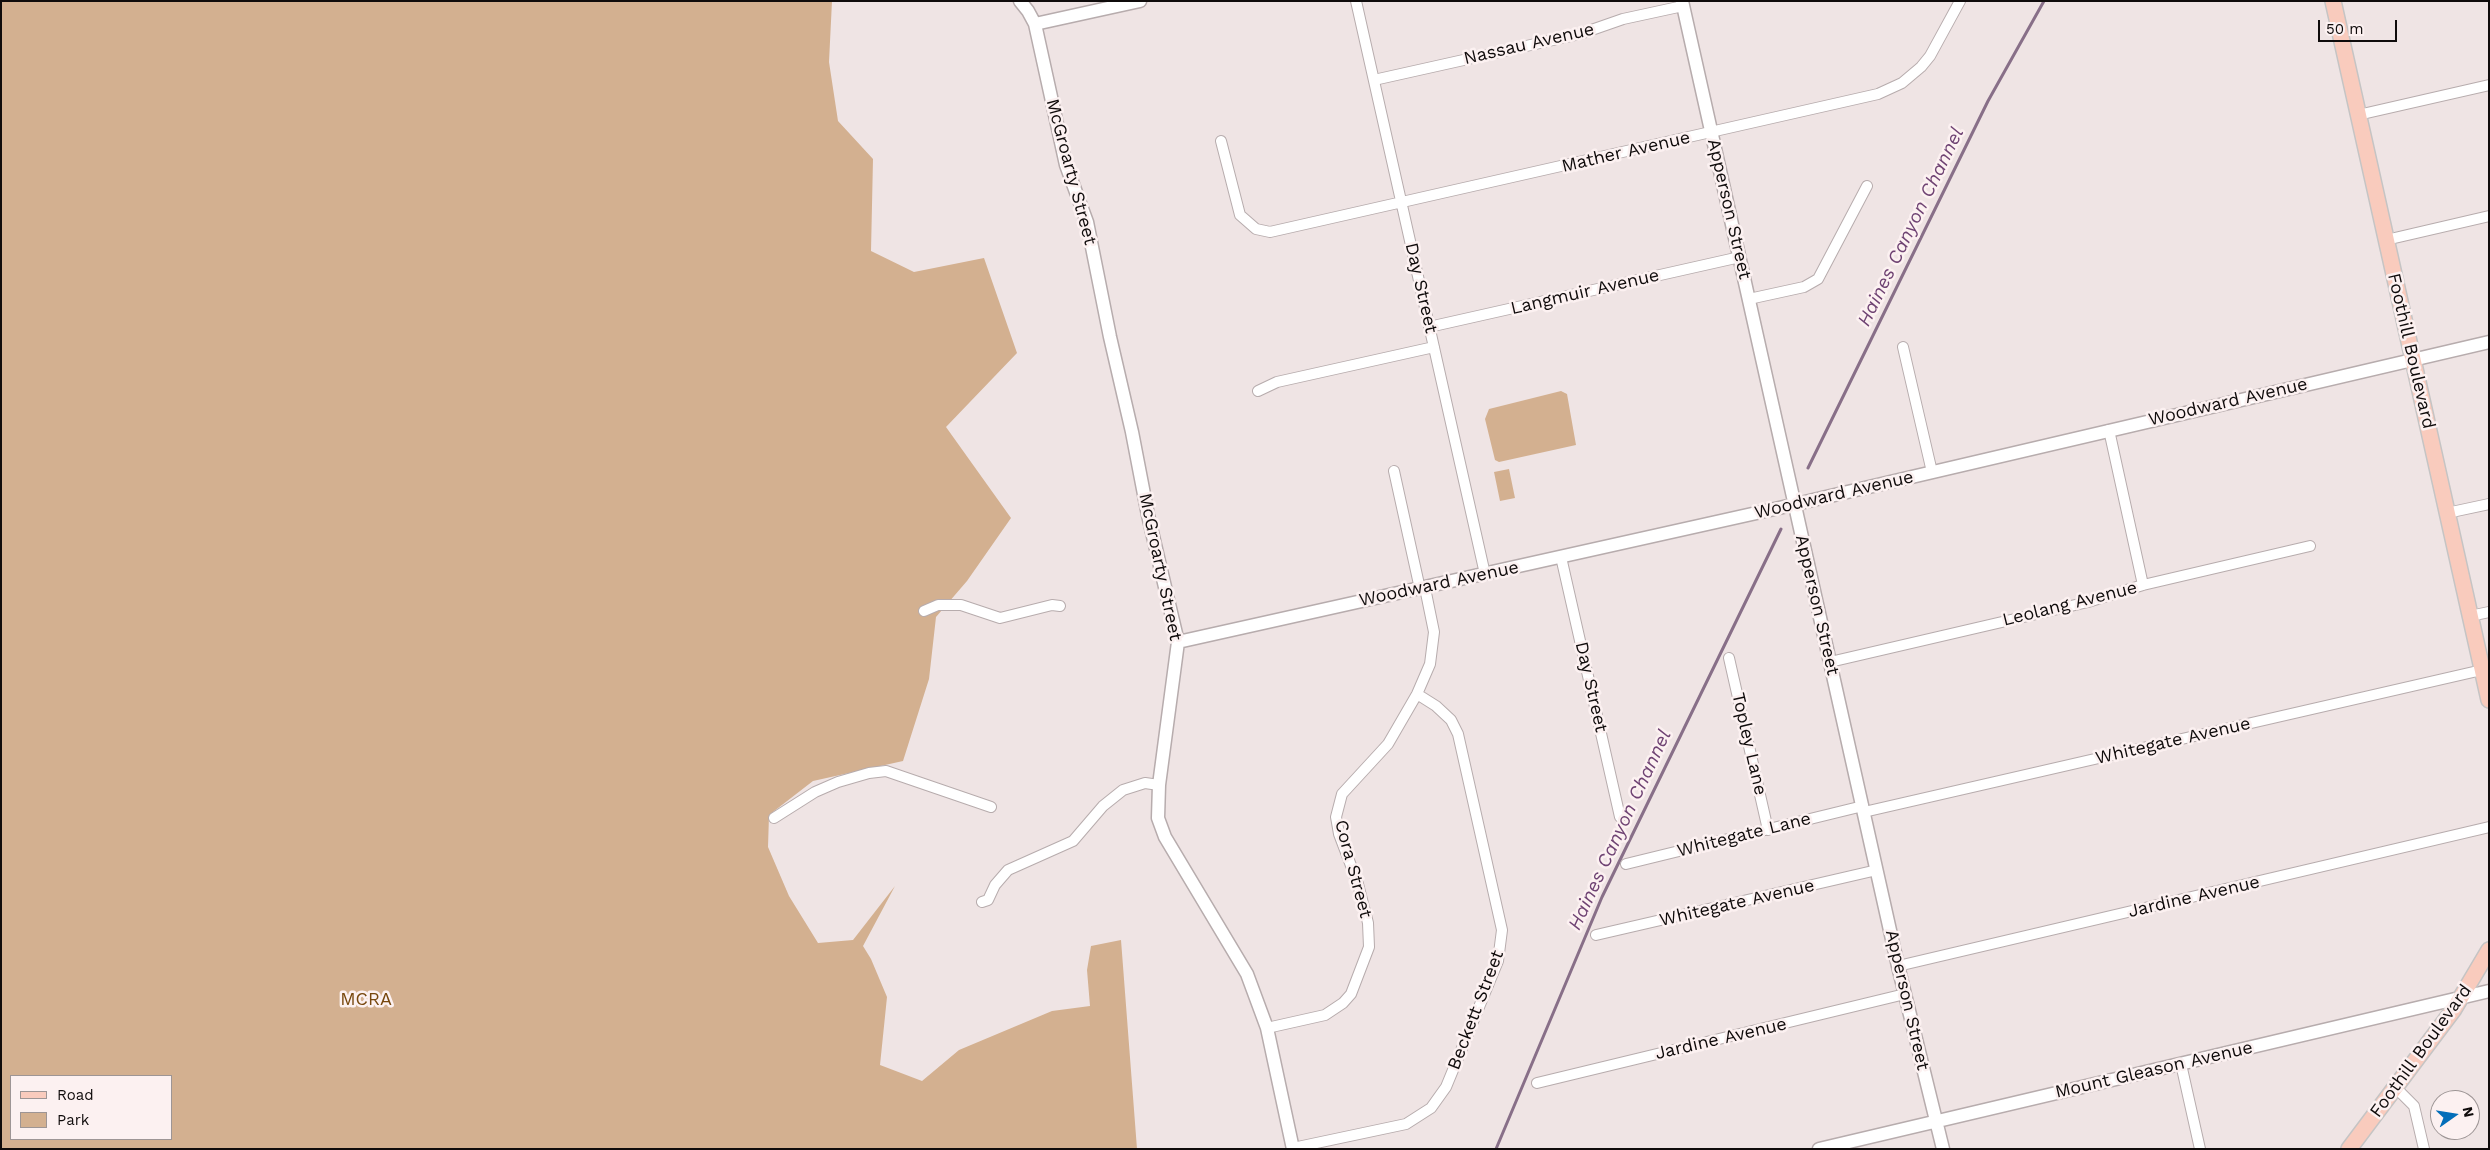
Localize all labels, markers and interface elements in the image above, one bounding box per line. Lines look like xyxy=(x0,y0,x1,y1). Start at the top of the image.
scale bar xyxy=(2320,10,2399,42)
street label: Nassau Avenue xyxy=(1462,18,1596,70)
text: 50 m xyxy=(2326,20,2363,38)
street label: McGroarty Street xyxy=(1041,97,1101,247)
water label: Haines Canyon Channel xyxy=(1853,124,1969,330)
street label: Mather Avenue xyxy=(1560,127,1692,177)
street label: Apperson Street xyxy=(1702,137,1756,281)
street label: Day Street xyxy=(1400,241,1442,335)
street label: Langmuir Avenue xyxy=(1509,264,1661,320)
street label: Foothill Boulevard xyxy=(2383,271,2439,431)
street label: Woodward Avenue xyxy=(2146,373,2310,431)
street label: Woodward Avenue xyxy=(1752,466,1916,524)
street label: McGroarty Street xyxy=(1134,491,1186,643)
street label: Apperson Street xyxy=(1790,533,1844,677)
street label: Woodward Avenue xyxy=(1357,557,1521,611)
street label: Leolang Avenue xyxy=(2000,577,2140,631)
street label: Day Street xyxy=(1570,640,1612,734)
street label: Topley Lane xyxy=(1727,691,1771,797)
street label: Whitegate Avenue xyxy=(2093,713,2253,769)
water label: Haines Canyon Channel xyxy=(1564,726,1676,934)
street label: Whitegate Lane xyxy=(1675,808,1813,862)
street label: Cora Street xyxy=(1330,818,1376,920)
street label: Jardine Avenue xyxy=(2126,871,2262,923)
street label: Whitegate Avenue xyxy=(1657,875,1817,931)
street label: Apperson Street xyxy=(1880,928,1934,1072)
street label: Beckett Street xyxy=(1443,947,1509,1073)
street label: Foothill Boulevard xyxy=(2366,980,2476,1122)
park label: MCRA xyxy=(340,989,392,1011)
street label: Jardine Avenue xyxy=(1653,1013,1789,1065)
street label: Mount Gleason Avenue xyxy=(2053,1037,2255,1103)
legend xyxy=(10,1075,172,1140)
text: Road xyxy=(57,1086,94,1104)
north arrow xyxy=(2430,1090,2480,1140)
text: N xyxy=(2460,1105,2478,1119)
text: Park xyxy=(57,1111,89,1129)

